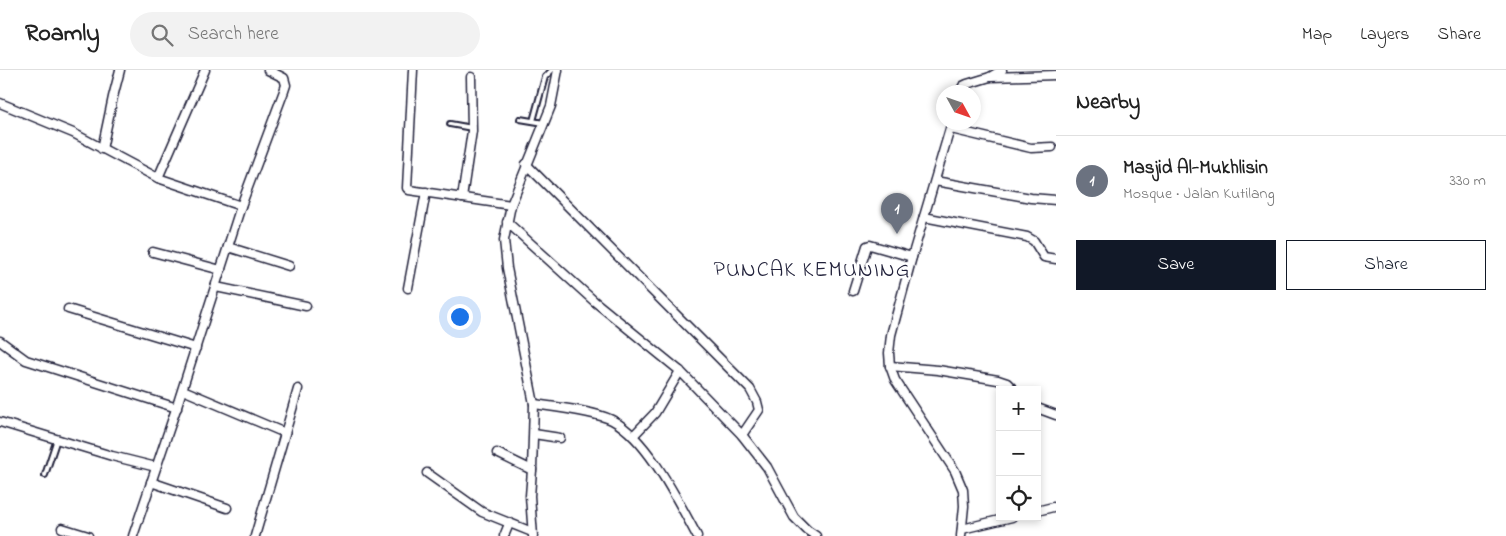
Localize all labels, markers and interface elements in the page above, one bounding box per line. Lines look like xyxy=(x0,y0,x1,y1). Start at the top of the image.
search box xyxy=(130,12,480,57)
text: Roamly xyxy=(25,17,100,52)
icon: search xyxy=(148,21,176,49)
text: Search here xyxy=(188,21,279,48)
text: Map xyxy=(1302,22,1332,48)
text: Layers xyxy=(1360,22,1410,48)
text: Share xyxy=(1438,22,1481,48)
north arrow xyxy=(936,85,981,130)
text: Nearby xyxy=(1076,88,1140,118)
text: Masjid Al-Mukhlisin xyxy=(1123,155,1268,182)
text: 1 xyxy=(1089,169,1095,193)
text: 330 m xyxy=(1449,169,1486,193)
text: Mosque · Jalan Kutilang xyxy=(1123,182,1275,206)
pin: 1 xyxy=(881,193,913,234)
button: Save xyxy=(1076,240,1276,290)
button: Share xyxy=(1286,240,1486,290)
district label: PUNCAK KEMUNING xyxy=(714,255,910,287)
your location xyxy=(447,304,473,330)
map controls xyxy=(996,386,1041,521)
button: + xyxy=(996,386,1041,431)
button: − xyxy=(996,431,1041,476)
button: locate xyxy=(996,476,1041,521)

